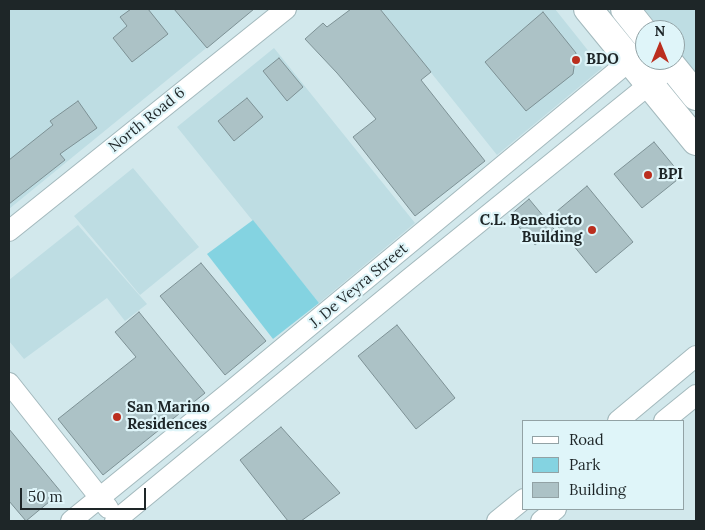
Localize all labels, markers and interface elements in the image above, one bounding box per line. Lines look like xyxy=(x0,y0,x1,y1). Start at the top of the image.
north arrow xyxy=(635,20,685,70)
text: N xyxy=(655,22,665,40)
place label: BDO xyxy=(586,51,619,69)
marker: BDO xyxy=(570,54,582,66)
street label: North Road 6 xyxy=(105,84,189,156)
place label: BPI xyxy=(658,166,683,184)
marker: BPI xyxy=(642,169,654,181)
place label: C.L. Benedicto Building xyxy=(480,212,582,247)
marker: C.L. Benedicto Building xyxy=(586,224,598,236)
street label: J. De Veyra Street xyxy=(307,240,411,332)
place label: San Marino Residences xyxy=(127,399,210,434)
marker: San Marino Residences xyxy=(111,411,123,423)
legend xyxy=(522,420,685,510)
text: Road xyxy=(569,430,604,449)
text: Park xyxy=(569,455,600,474)
scale bar xyxy=(22,478,149,510)
text: Building xyxy=(569,480,626,499)
text: 50 m xyxy=(28,487,63,506)

